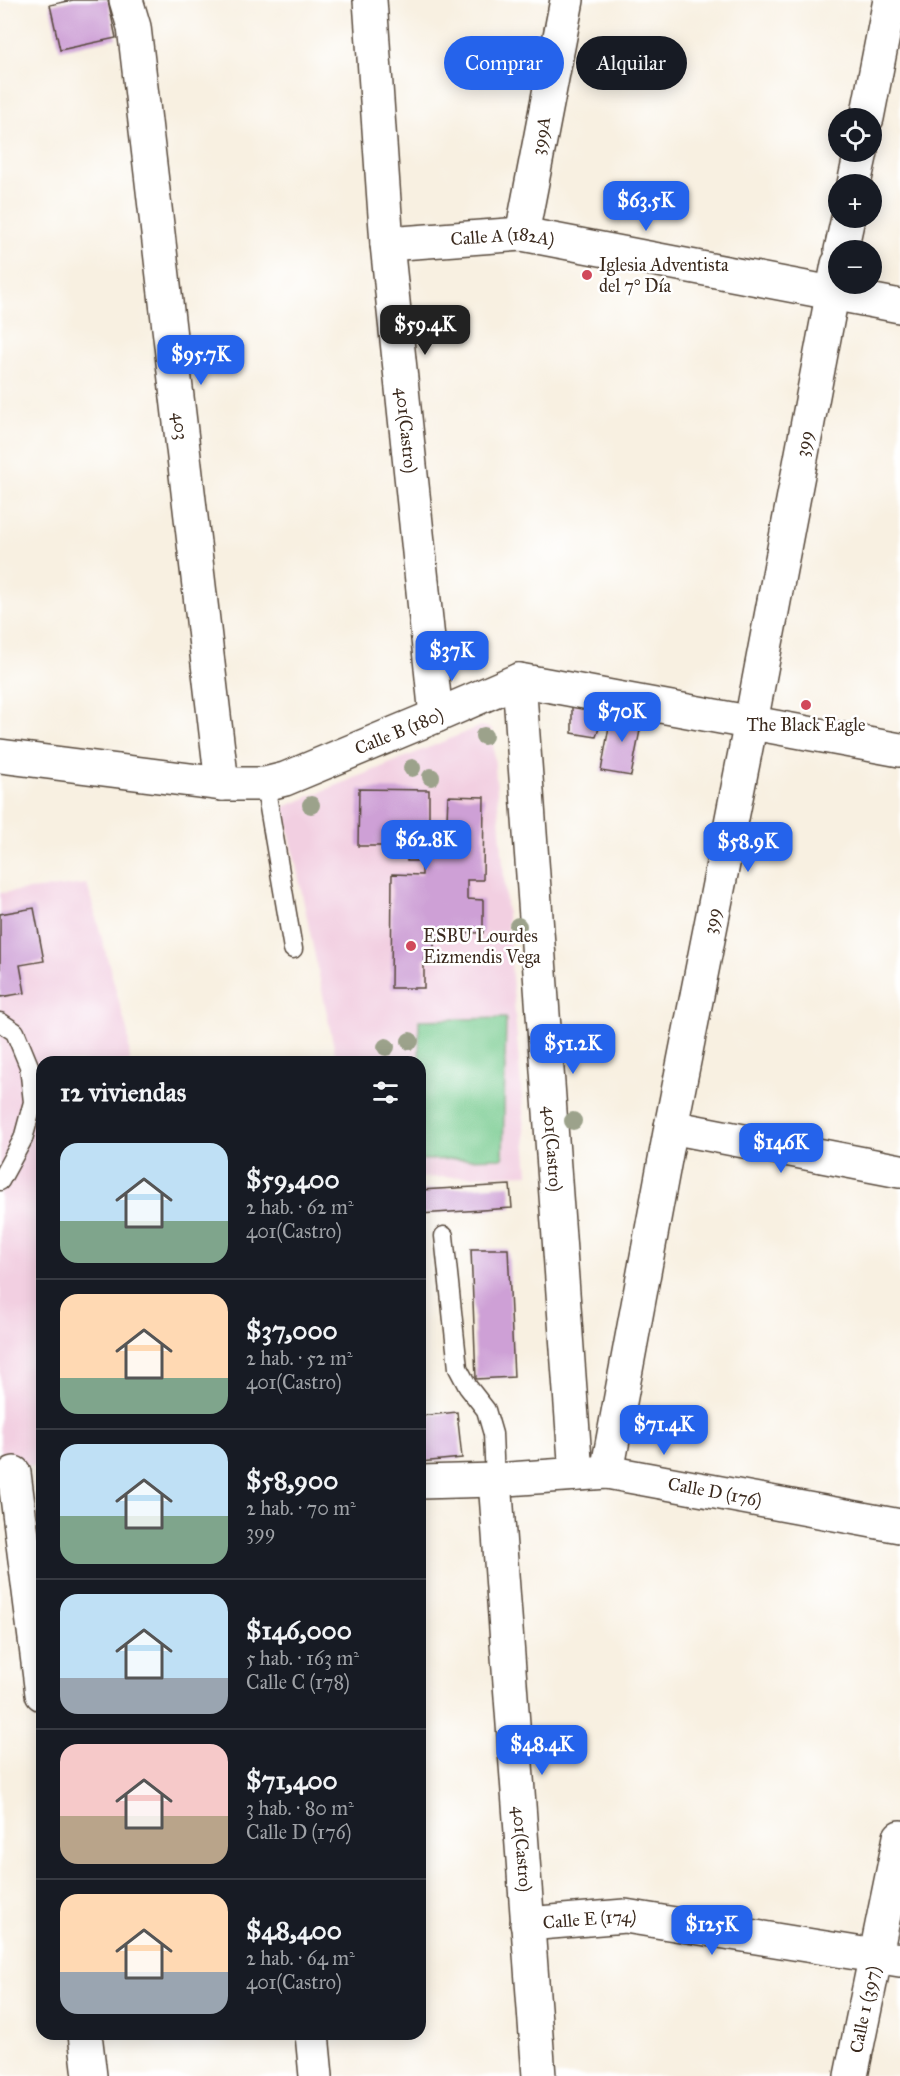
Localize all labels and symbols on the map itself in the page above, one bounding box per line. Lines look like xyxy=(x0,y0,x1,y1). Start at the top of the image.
street label: 399A xyxy=(526,115,555,157)
pin: $63.5K xyxy=(597,181,695,232)
street label: Calle A (182A) xyxy=(450,223,556,252)
place label: Iglesia Adventista del 7° Día xyxy=(599,254,729,297)
marker: Iglesia Adventista del 7° Día xyxy=(580,268,594,282)
pin: $59.4K xyxy=(376,305,474,356)
pin: $95.7K xyxy=(152,335,250,386)
street label: 401(Castro) xyxy=(391,386,422,475)
street label: 403 xyxy=(168,411,193,441)
street label: 399 xyxy=(791,429,817,459)
pin: $37K xyxy=(416,631,488,682)
pin: $70K xyxy=(586,692,658,743)
marker: The Black Eagle xyxy=(799,698,813,712)
street label: Calle B (180) xyxy=(351,703,447,760)
place label: The Black Eagle xyxy=(746,714,866,737)
pin: $62.8K xyxy=(377,820,475,871)
pin: $58.9K xyxy=(699,822,797,873)
street label: 399 xyxy=(698,906,725,936)
place label: ESBU Lourdes Eizmendis Vega xyxy=(423,925,541,969)
marker: ESBU Lourdes Eizmendis Vega xyxy=(404,939,418,953)
pin: $51.2K xyxy=(524,1024,622,1075)
street label: 401(Castro) xyxy=(539,1105,567,1193)
pin: $146K xyxy=(739,1123,823,1174)
pin: $71.4K xyxy=(615,1405,713,1456)
street label: Calle D (176) xyxy=(666,1472,764,1512)
pin: $48.4K xyxy=(493,1725,591,1776)
street label: 401(Castro) xyxy=(508,1805,536,1893)
street label: Calle E (174) xyxy=(542,1905,638,1934)
pin: $125K xyxy=(670,1905,754,1956)
street label: Calle 1 (397) xyxy=(845,1964,885,2055)

